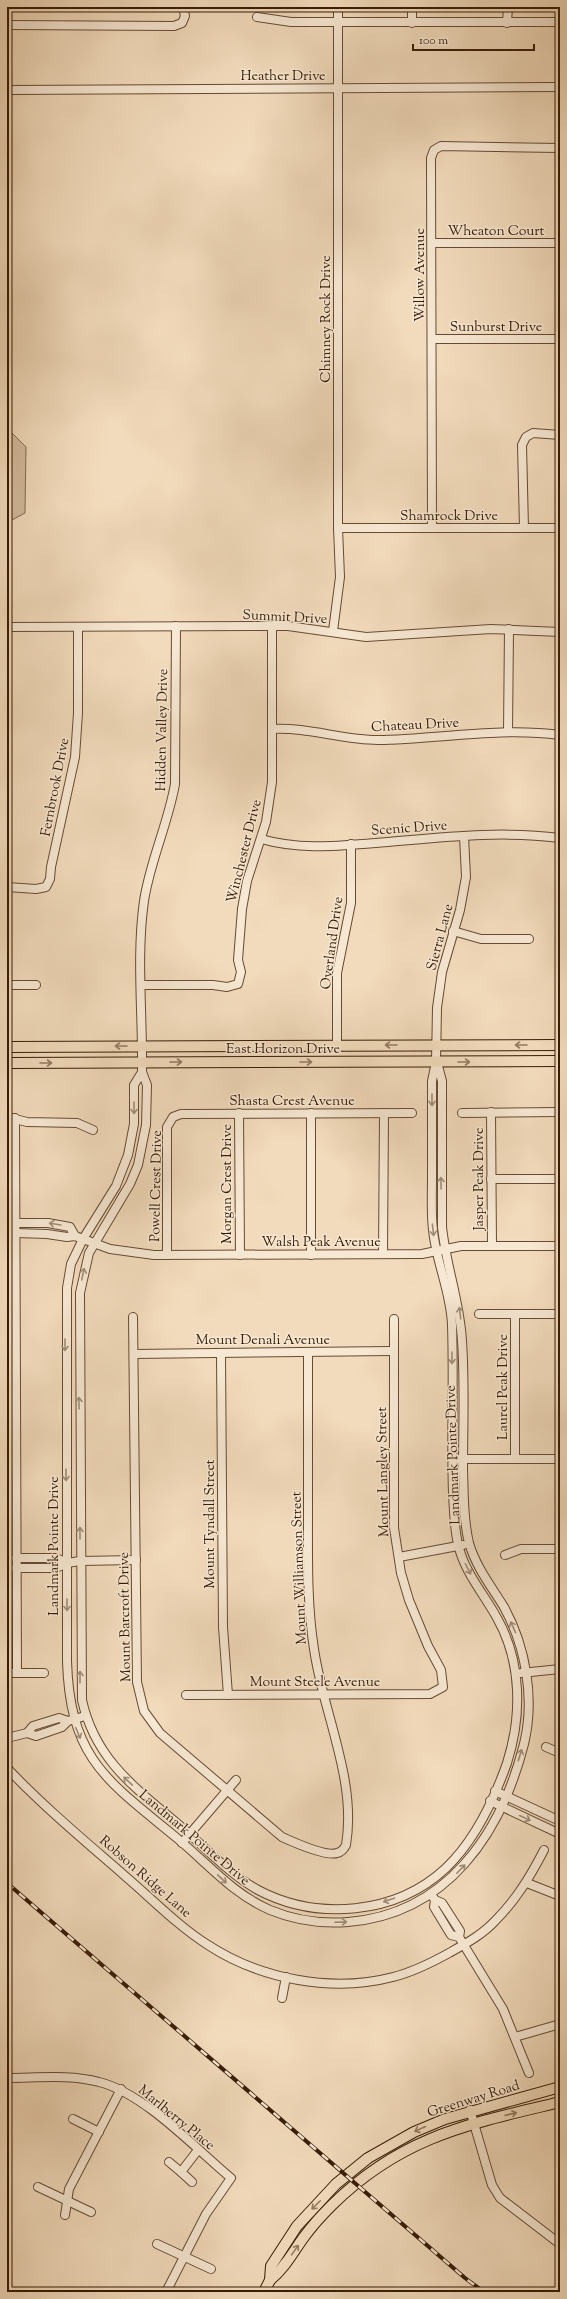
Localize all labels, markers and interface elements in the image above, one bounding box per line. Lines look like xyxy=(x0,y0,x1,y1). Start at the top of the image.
scale bar xyxy=(413,26,534,52)
text: 100 m xyxy=(419,32,448,50)
street label: Heather Drive xyxy=(240,67,326,87)
street label: Wheaton Court xyxy=(448,222,545,242)
street label: Willow Avenue xyxy=(411,228,431,322)
street label: Chimney Rock Drive xyxy=(317,255,337,383)
street label: Sunburst Drive xyxy=(450,318,542,338)
street label: Shamrock Drive xyxy=(400,507,498,527)
street label: Summit Drive xyxy=(242,606,328,630)
street label: Hidden Valley Drive xyxy=(152,668,174,792)
street label: Chateau Drive xyxy=(371,714,460,738)
street label: Fernbrook Drive xyxy=(37,736,75,838)
street label: Winchester Drive xyxy=(222,797,268,906)
street label: Scenic Drive xyxy=(370,816,448,842)
street label: Overland Drive xyxy=(317,896,349,991)
street label: Sierra Lane xyxy=(422,902,459,973)
street label: East Horizon Drive xyxy=(226,1040,340,1060)
one-way arrow xyxy=(385,1041,398,1049)
one-way arrow xyxy=(515,1041,528,1049)
one-way arrow xyxy=(115,1042,128,1050)
one-way arrow xyxy=(169,1058,182,1066)
one-way arrow xyxy=(299,1058,312,1066)
one-way arrow xyxy=(457,1058,470,1066)
one-way arrow xyxy=(39,1059,52,1067)
street label: Shasta Crest Avenue xyxy=(229,1092,355,1112)
one-way arrow xyxy=(428,1093,436,1106)
one-way arrow xyxy=(130,1101,138,1114)
street label: Morgan Crest Drive xyxy=(218,1124,238,1244)
street label: Jasper Peak Drive xyxy=(470,1127,490,1232)
street label: Powell Crest Drive xyxy=(146,1130,168,1242)
one-way arrow xyxy=(437,1177,445,1190)
one-way arrow xyxy=(48,1220,61,1228)
one-way arrow xyxy=(429,1223,437,1236)
street label: Walsh Peak Avenue xyxy=(261,1233,381,1253)
one-way arrow xyxy=(79,1267,87,1280)
one-way arrow xyxy=(456,1307,464,1320)
street label: Mount Denali Avenue xyxy=(196,1331,330,1351)
street label: Laurel Peak Drive xyxy=(494,1334,514,1440)
one-way arrow xyxy=(61,1338,69,1351)
one-way arrow xyxy=(448,1351,456,1364)
street label: Landmark Pointe Drive xyxy=(442,1385,466,1525)
one-way arrow xyxy=(75,1397,83,1410)
street label: Mount Langley Street xyxy=(373,1406,395,1537)
street label: Mount Tyndall Street xyxy=(201,1459,221,1589)
one-way arrow xyxy=(62,1468,70,1481)
street label: Landmark Pointe Drive xyxy=(45,1476,65,1616)
street label: Mount Williamson Street xyxy=(287,1491,313,1645)
one-way arrow xyxy=(76,1527,84,1540)
street label: Mount Barcroft Drive xyxy=(115,1552,137,1682)
one-way arrow xyxy=(465,1563,472,1575)
one-way arrow xyxy=(63,1598,71,1611)
one-way arrow xyxy=(509,1622,516,1634)
one-way arrow xyxy=(76,1671,84,1684)
street label: Mount Steele Avenue xyxy=(250,1673,380,1693)
one-way arrow xyxy=(75,1727,83,1739)
one-way arrow xyxy=(517,1748,524,1761)
one-way arrow xyxy=(123,1777,133,1786)
street label: Landmark Pointe Drive xyxy=(134,1786,254,1891)
one-way arrow xyxy=(518,1814,530,1822)
street label: Robson Ridge Lane xyxy=(94,1832,195,1923)
one-way arrow xyxy=(456,1864,466,1874)
one-way arrow xyxy=(217,1874,227,1884)
one-way arrow xyxy=(384,1897,396,1905)
one-way arrow xyxy=(334,1918,347,1926)
street label: Greenway Road xyxy=(425,2076,522,2123)
street label: Marlberry Place xyxy=(133,2081,219,2156)
one-way arrow xyxy=(504,2109,517,2117)
one-way arrow xyxy=(415,2125,427,2133)
one-way arrow xyxy=(311,2200,321,2209)
one-way arrow xyxy=(291,2245,299,2256)

